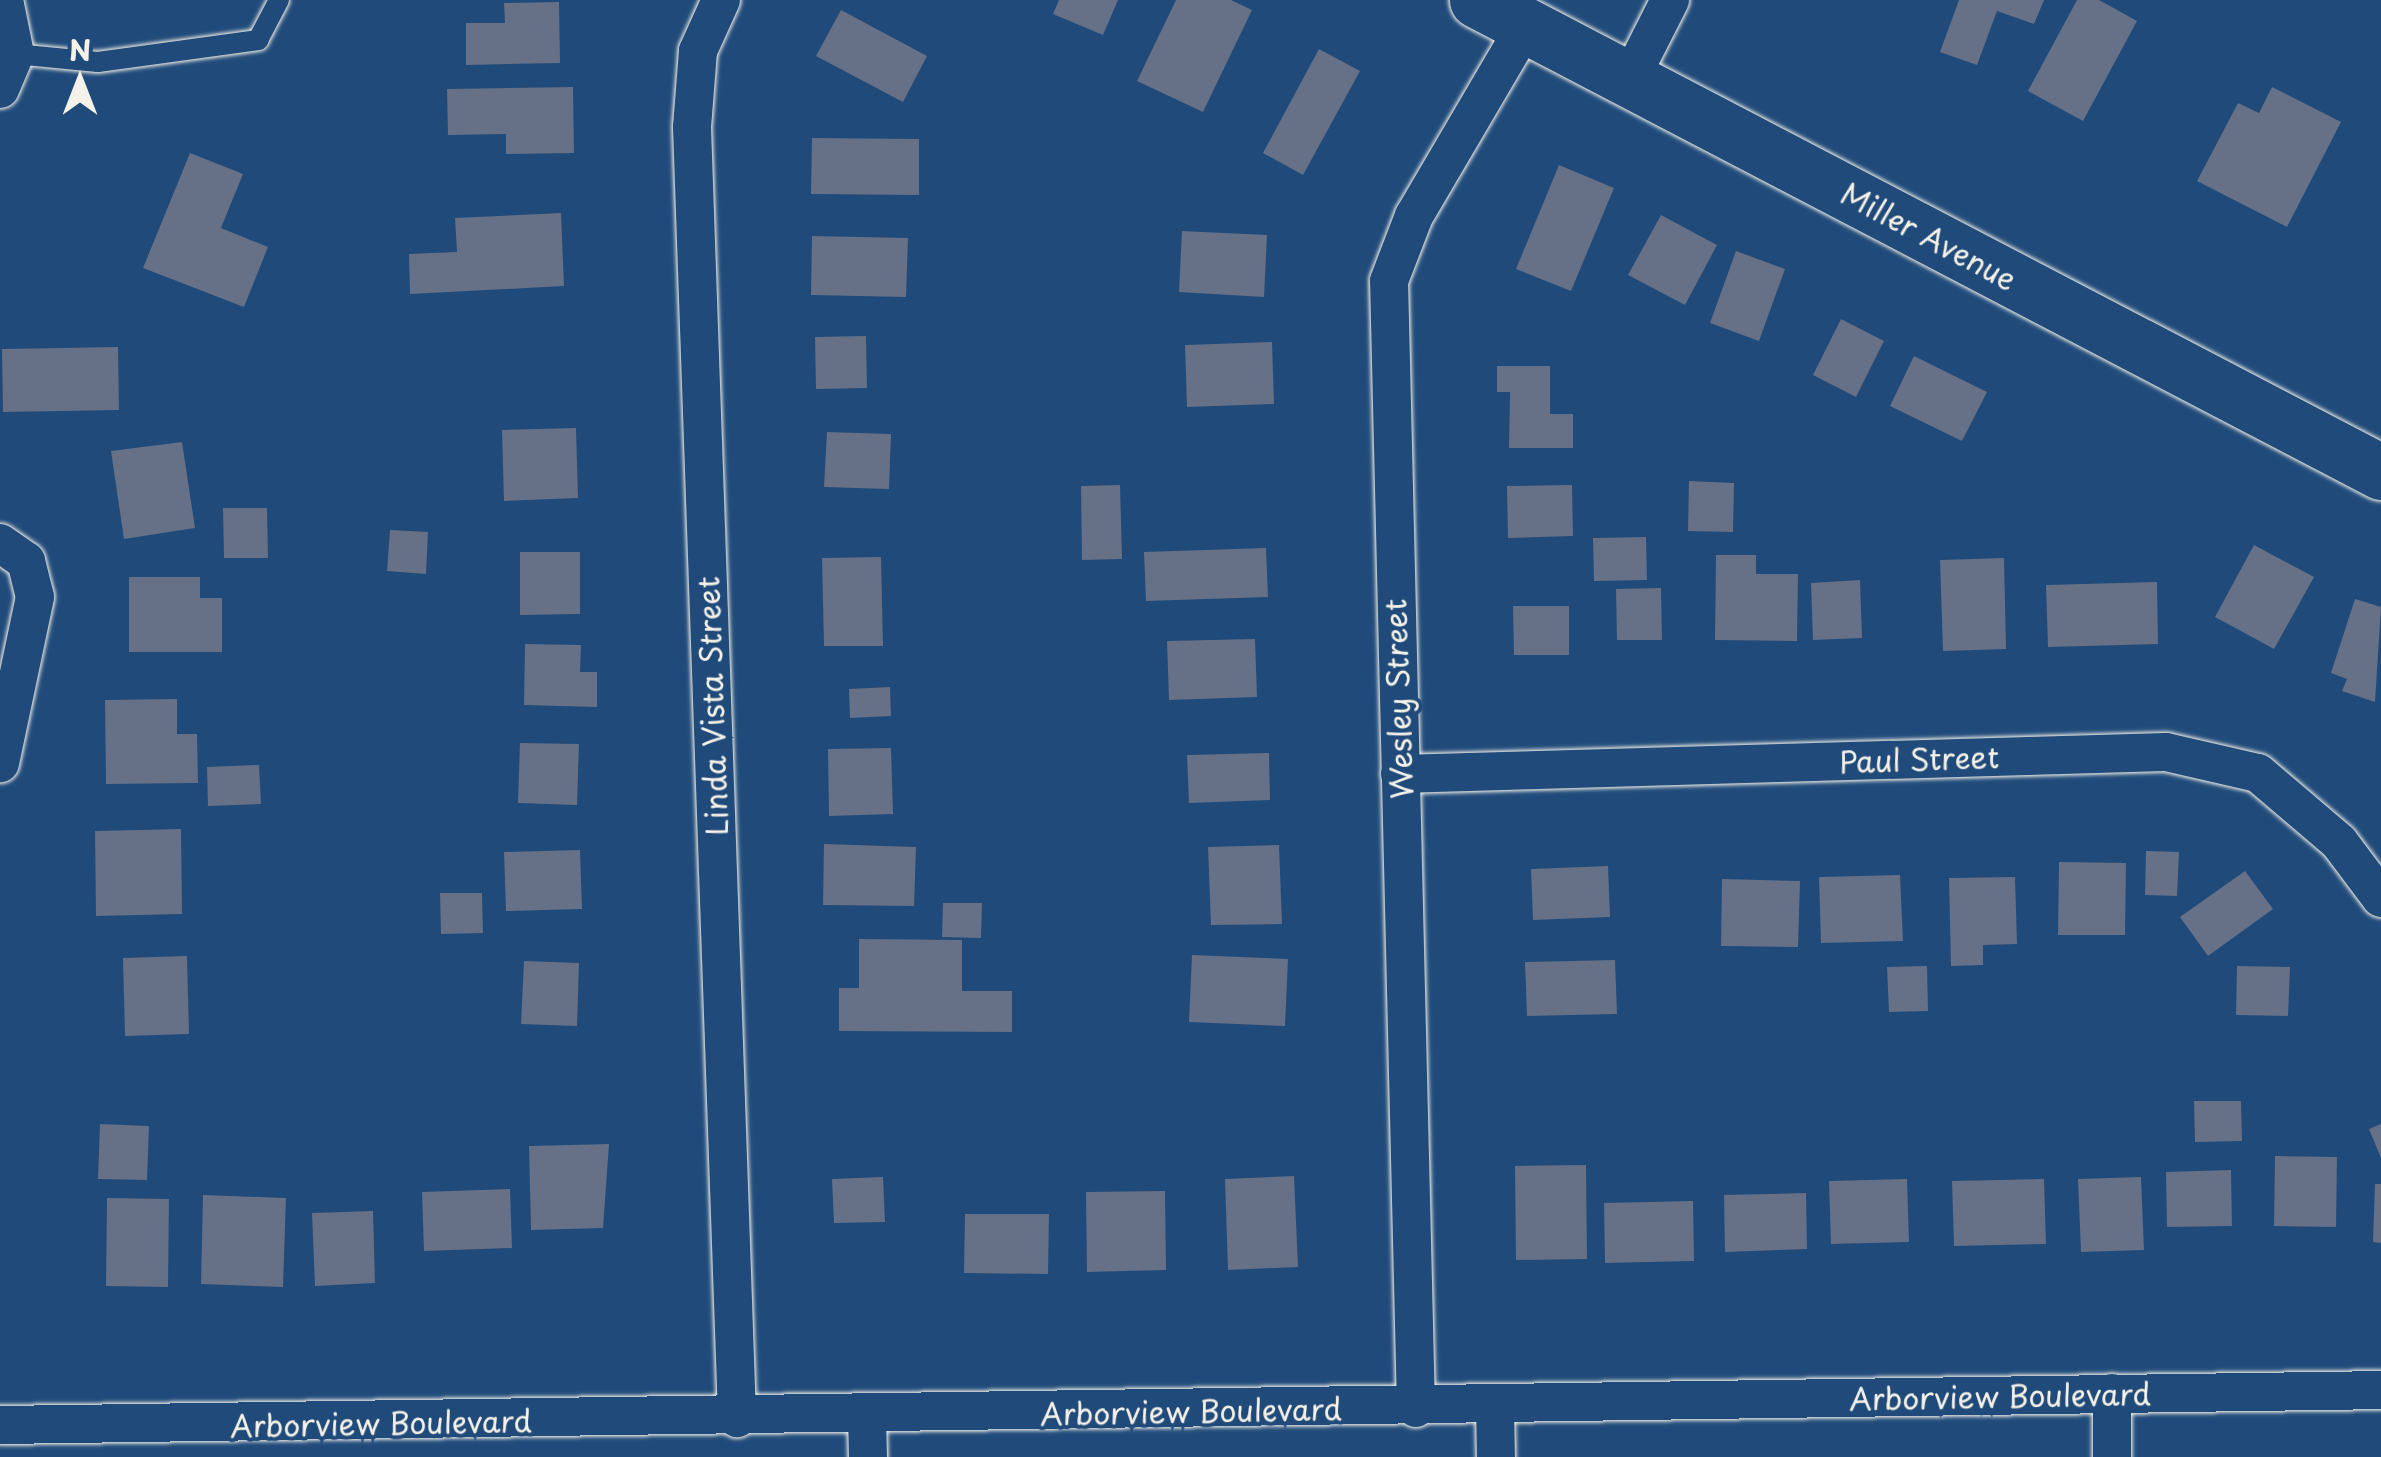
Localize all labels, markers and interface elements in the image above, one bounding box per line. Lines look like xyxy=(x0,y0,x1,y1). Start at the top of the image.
text: N xyxy=(69,28,91,71)
north arrow xyxy=(30,30,130,130)
street label: Miller Avenue xyxy=(1834,174,2024,298)
street label: Linda Vista Street xyxy=(689,576,735,836)
street label: Wesley Street xyxy=(1376,597,1420,801)
street label: Paul Street xyxy=(1838,738,2000,780)
street label: Arborview Boulevard xyxy=(1850,1375,2150,1417)
street label: Arborview Boulevard xyxy=(1041,1390,1341,1432)
street label: Arborview Boulevard xyxy=(231,1402,531,1444)

